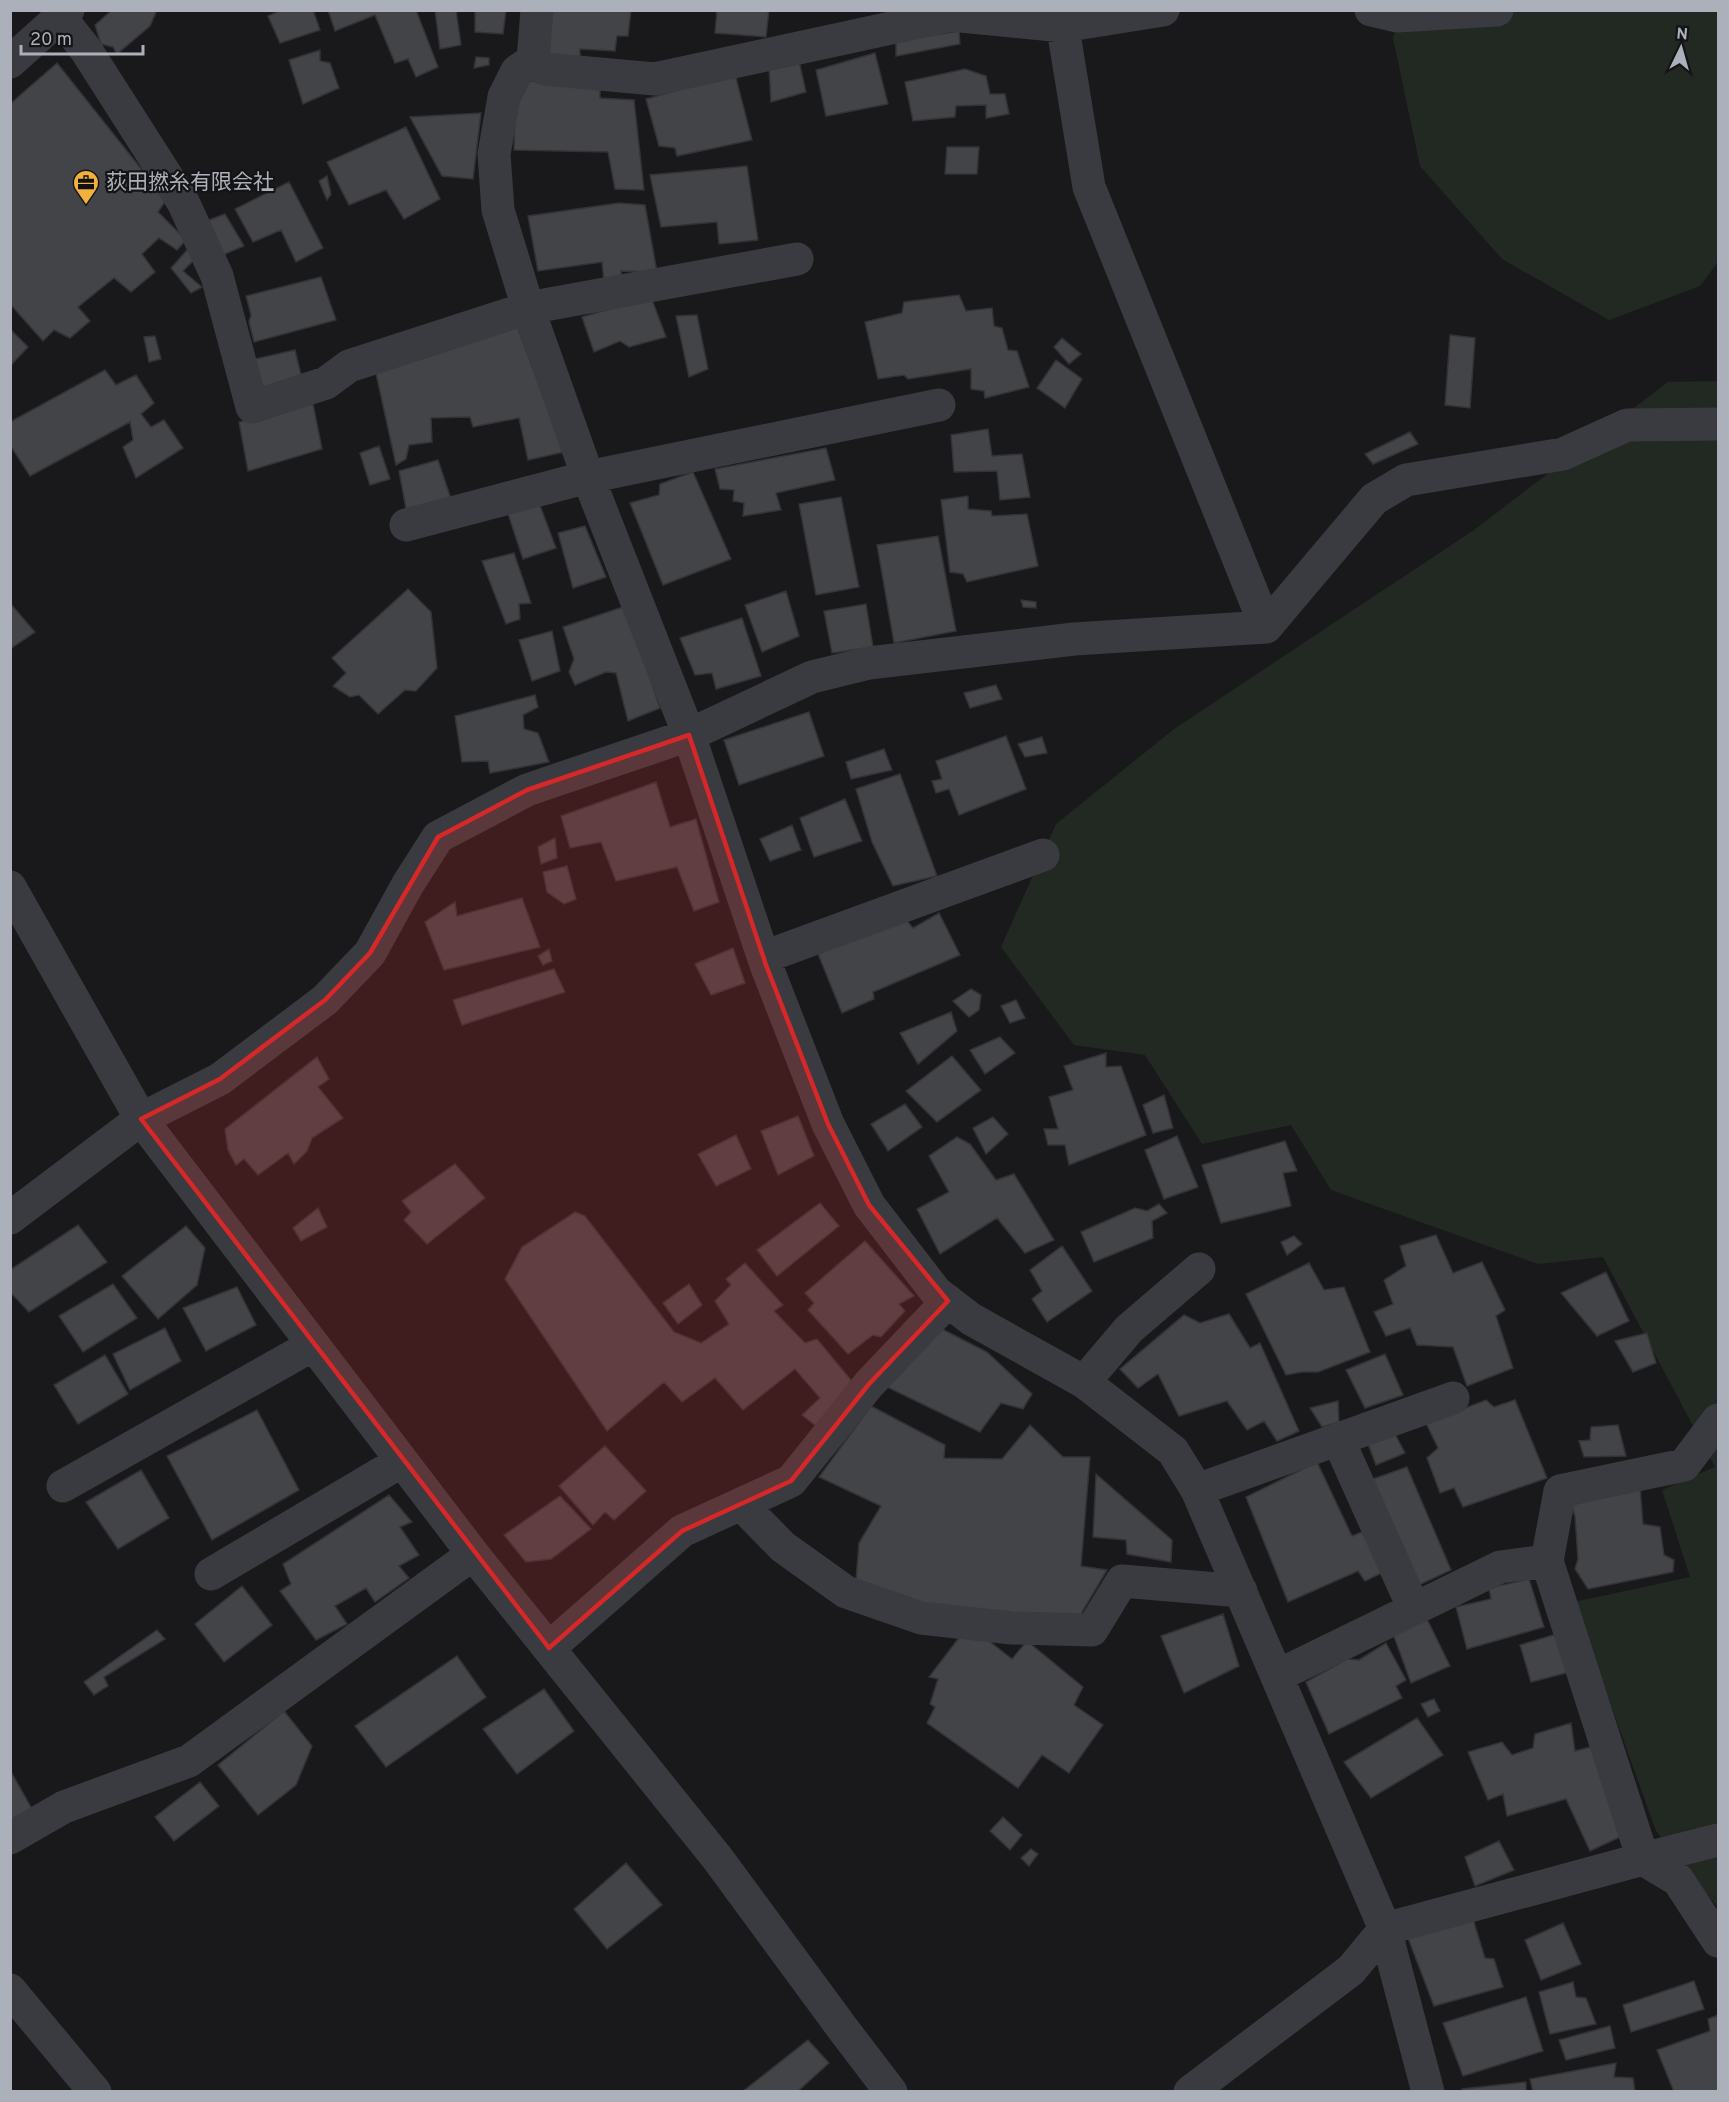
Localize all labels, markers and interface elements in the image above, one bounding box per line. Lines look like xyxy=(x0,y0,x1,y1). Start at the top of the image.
scale bar xyxy=(21,18,142,56)
north arrow xyxy=(1651,18,1711,78)
text: N xyxy=(1676,25,1689,46)
text: 20 m xyxy=(30,29,72,52)
office icon: 荻田撚糸有限会社 xyxy=(71,168,101,206)
place label: 荻田撚糸有限会社 xyxy=(106,170,274,197)

